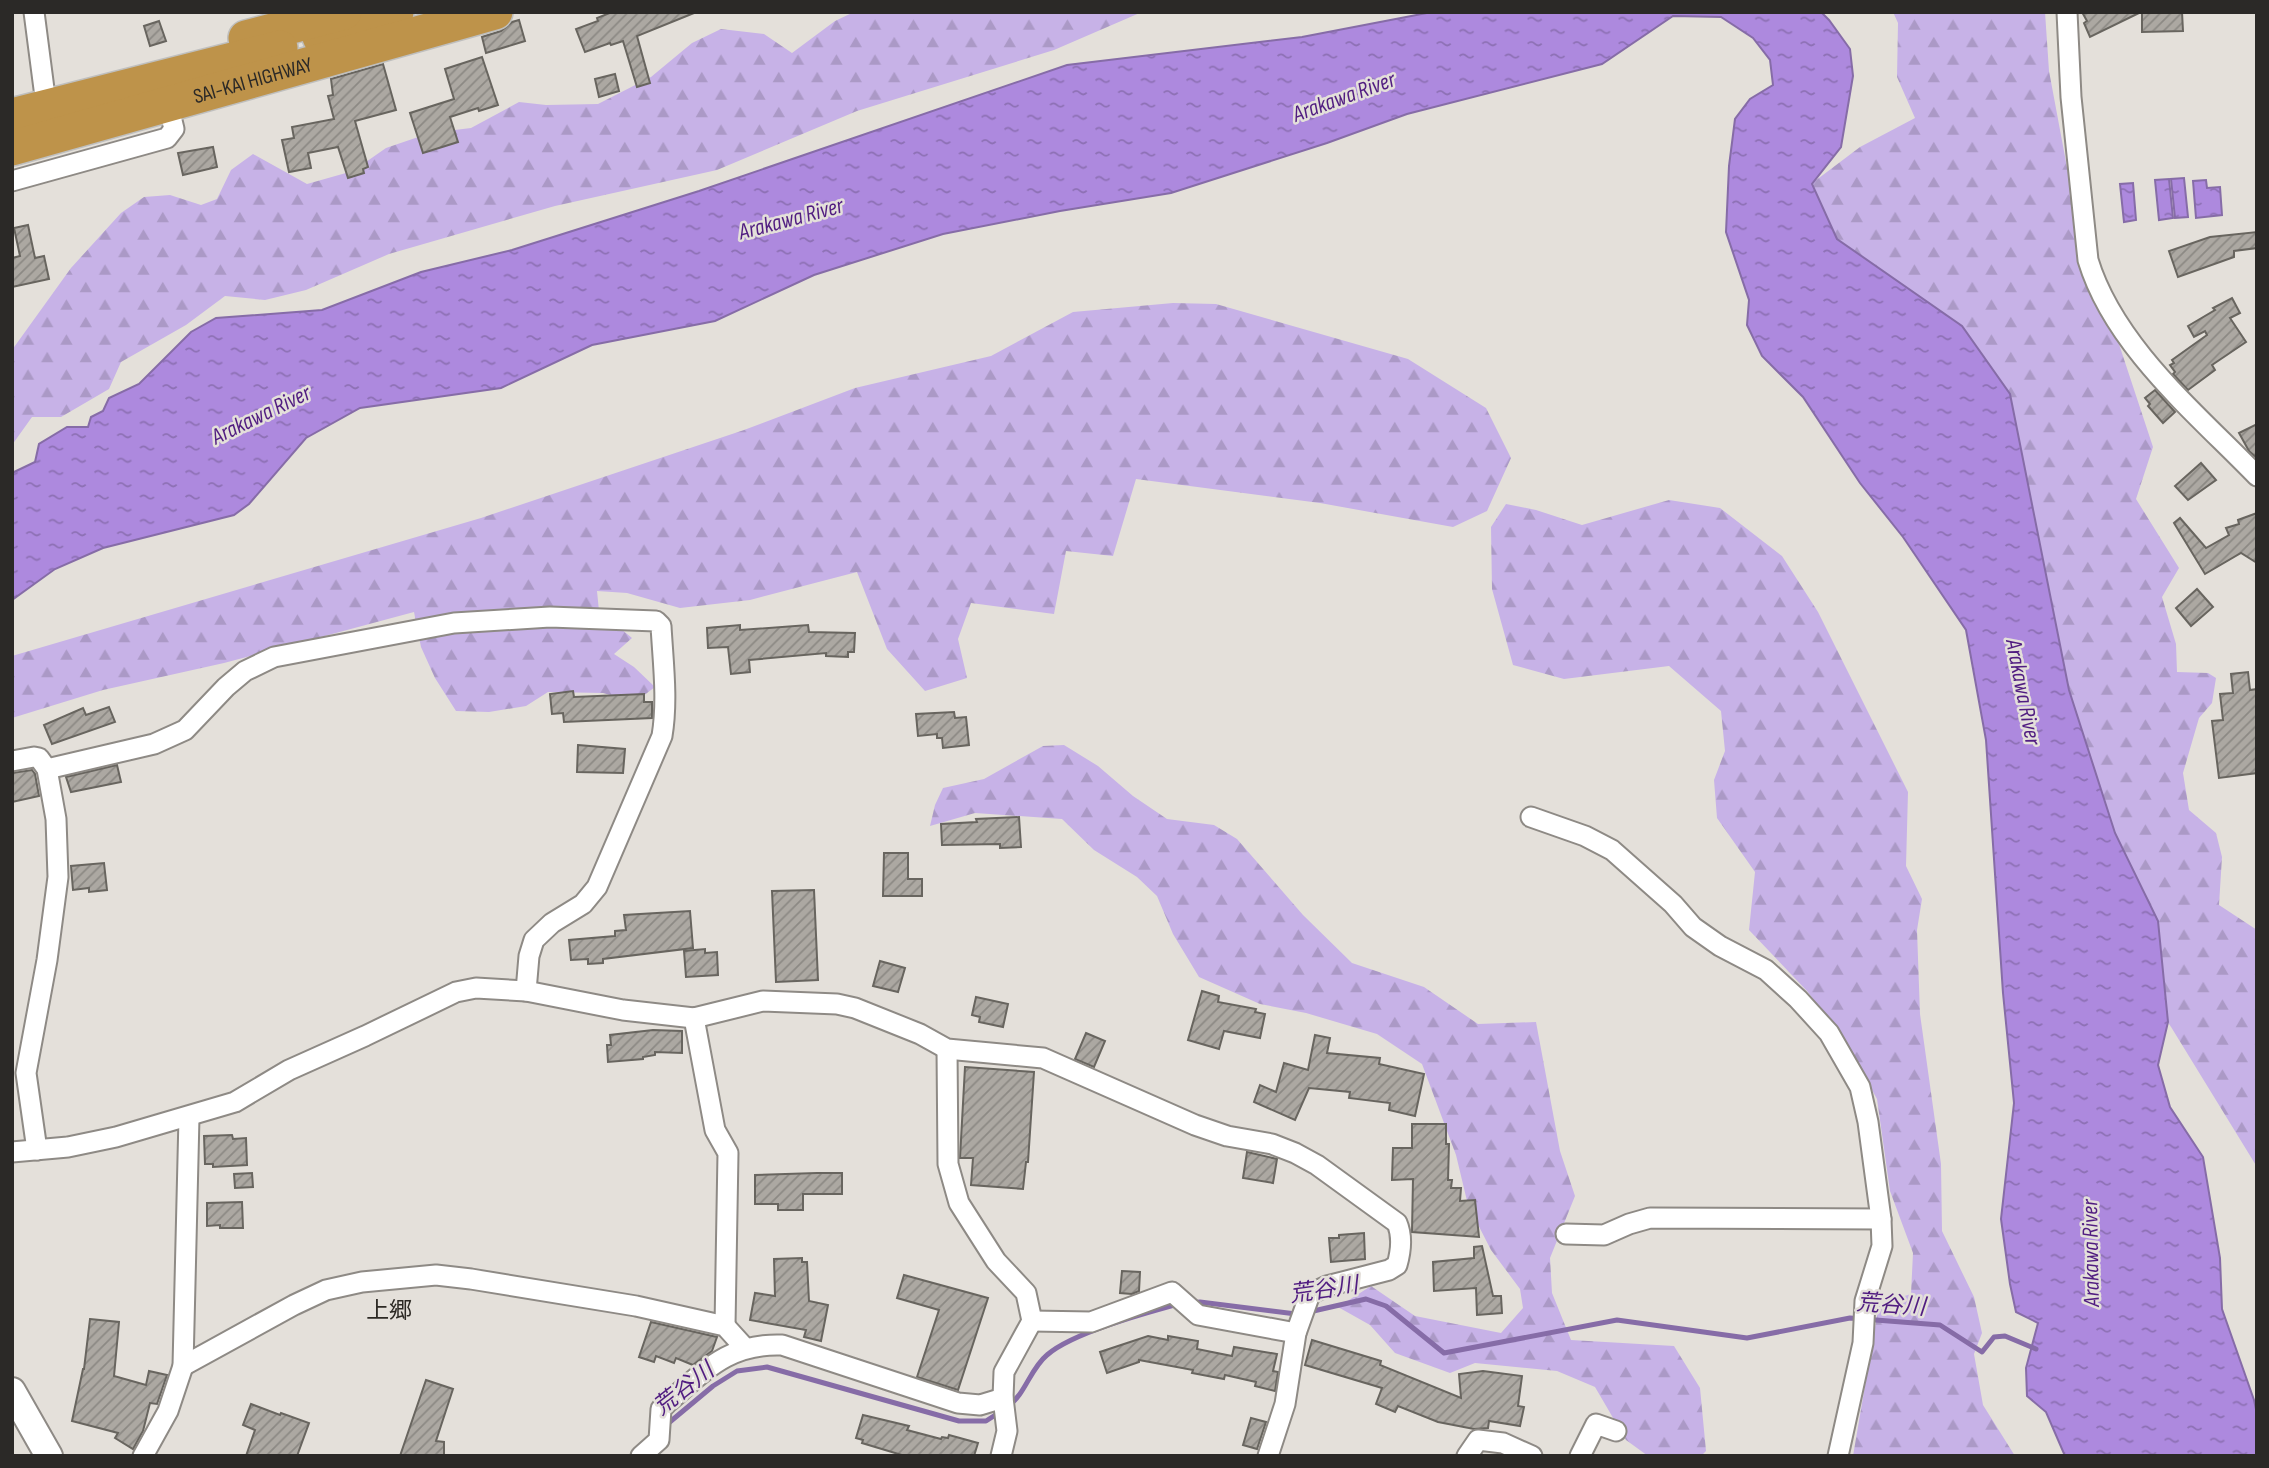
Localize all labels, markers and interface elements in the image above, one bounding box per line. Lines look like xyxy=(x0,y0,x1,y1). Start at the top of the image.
street label: SAI-KAI HIGHWAY xyxy=(190,52,315,109)
water label: Arakawa River xyxy=(1288,65,1401,129)
water label: Arakawa River xyxy=(735,191,848,247)
water label: Arakawa River xyxy=(206,378,317,452)
water label: Arakawa River xyxy=(1999,636,2047,749)
water label: Arakawa River xyxy=(2076,1198,2106,1308)
water label: 荒谷川 xyxy=(1288,1271,1363,1309)
water label: 荒谷川 xyxy=(1856,1289,1929,1322)
district label: 上郷 xyxy=(366,1297,412,1325)
water label: 荒谷川 xyxy=(648,1355,722,1421)

